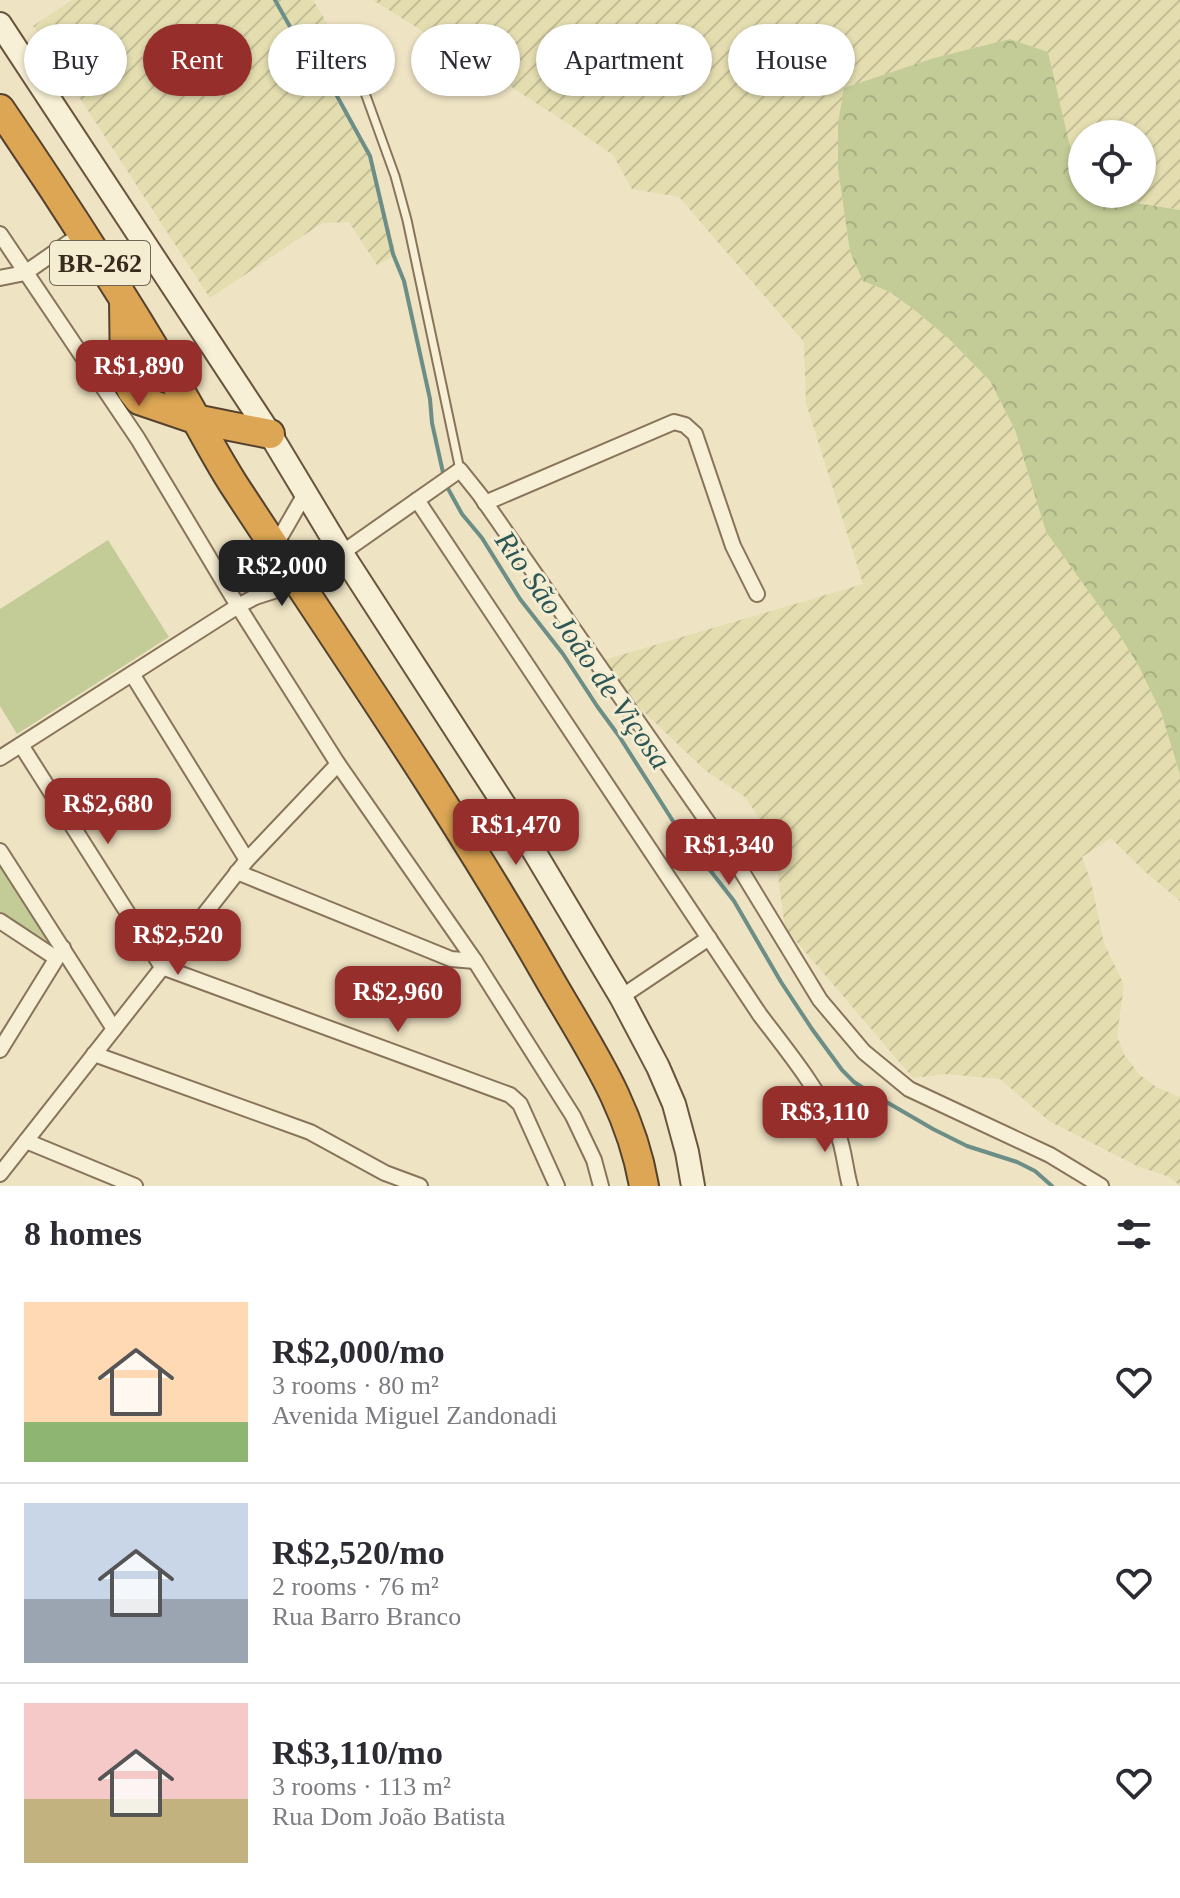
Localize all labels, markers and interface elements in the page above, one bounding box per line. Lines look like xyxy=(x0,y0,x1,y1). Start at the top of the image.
chip: Buy xyxy=(24,24,127,96)
chip: Rent xyxy=(143,24,252,96)
chip: Filters xyxy=(268,24,395,96)
chip: New xyxy=(411,24,520,96)
chip: Apartment xyxy=(536,24,712,96)
chip: House xyxy=(728,24,855,96)
map controls xyxy=(1068,120,1156,208)
button: locate xyxy=(1068,120,1156,208)
road number: BR-262 xyxy=(50,241,150,285)
pin: R$1,890 xyxy=(65,340,213,408)
text: R$1,890 xyxy=(94,351,184,380)
water label: Rio São João de Viçosa xyxy=(488,524,678,775)
pin: R$2,000 xyxy=(208,540,356,608)
text: R$2,000 xyxy=(237,551,327,580)
pin: R$2,680 xyxy=(34,778,182,846)
text: R$2,680 xyxy=(63,789,153,818)
pin: R$1,470 xyxy=(442,799,590,867)
text: R$1,470 xyxy=(471,810,561,839)
pin: R$1,340 xyxy=(655,819,803,887)
text: R$1,340 xyxy=(684,830,774,859)
pin: R$2,520 xyxy=(104,909,252,977)
text: R$2,520 xyxy=(133,920,223,949)
pin: R$2,960 xyxy=(324,966,472,1034)
text: R$2,960 xyxy=(353,977,443,1006)
pin: R$3,110 xyxy=(751,1086,899,1154)
text: R$3,110 xyxy=(781,1097,869,1126)
icon: filters xyxy=(1112,1212,1156,1256)
text: 8 homes xyxy=(24,1215,142,1252)
text: R$2,000/mo xyxy=(272,1333,445,1370)
icon: home xyxy=(88,1334,184,1430)
icon: heart xyxy=(1112,1360,1156,1404)
text: 3 rooms · 80 m² xyxy=(272,1371,439,1400)
text: Avenida Miguel Zandonadi xyxy=(272,1401,557,1430)
text: R$2,520/mo xyxy=(272,1534,445,1571)
icon: home xyxy=(88,1535,184,1631)
icon: heart xyxy=(1112,1561,1156,1605)
text: 2 rooms · 76 m² xyxy=(272,1572,439,1601)
text: Rua Barro Branco xyxy=(272,1602,461,1631)
text: R$3,110/mo xyxy=(272,1734,443,1771)
icon: home xyxy=(88,1735,184,1831)
icon: heart xyxy=(1112,1761,1156,1805)
text: 3 rooms · 113 m² xyxy=(272,1772,451,1801)
text: Rua Dom João Batista xyxy=(272,1802,505,1831)

